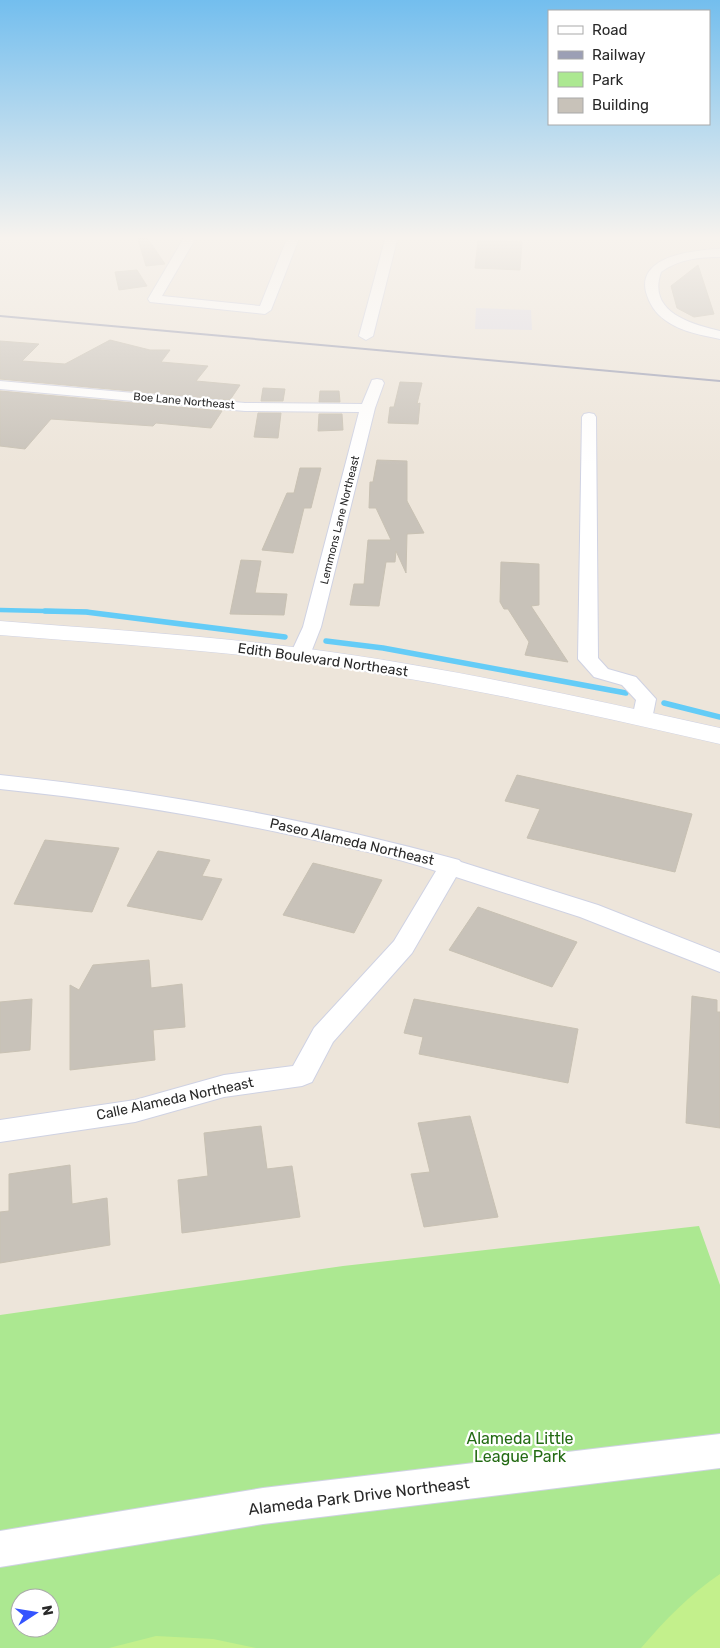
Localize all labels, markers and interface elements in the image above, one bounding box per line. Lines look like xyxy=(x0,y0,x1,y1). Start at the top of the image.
legend xyxy=(548,10,710,125)
text: Road xyxy=(592,21,628,39)
text: Railway xyxy=(592,46,646,64)
text: Park xyxy=(592,71,623,89)
text: Building xyxy=(592,96,649,114)
street label: Boe Lane Northeast xyxy=(133,390,236,412)
street label: Lemmons Lane Northeast xyxy=(318,454,362,586)
street label: Edith Boulevard Northeast xyxy=(237,640,410,680)
street label: Paseo Alameda Northeast xyxy=(268,815,436,869)
street label: Calle Alameda Northeast xyxy=(95,1074,256,1124)
park label: Alameda Little League Park xyxy=(466,1429,574,1466)
street label: Alameda Park Drive Northeast xyxy=(247,1473,471,1519)
north arrow xyxy=(10,1588,60,1638)
text: N xyxy=(38,1604,57,1617)

